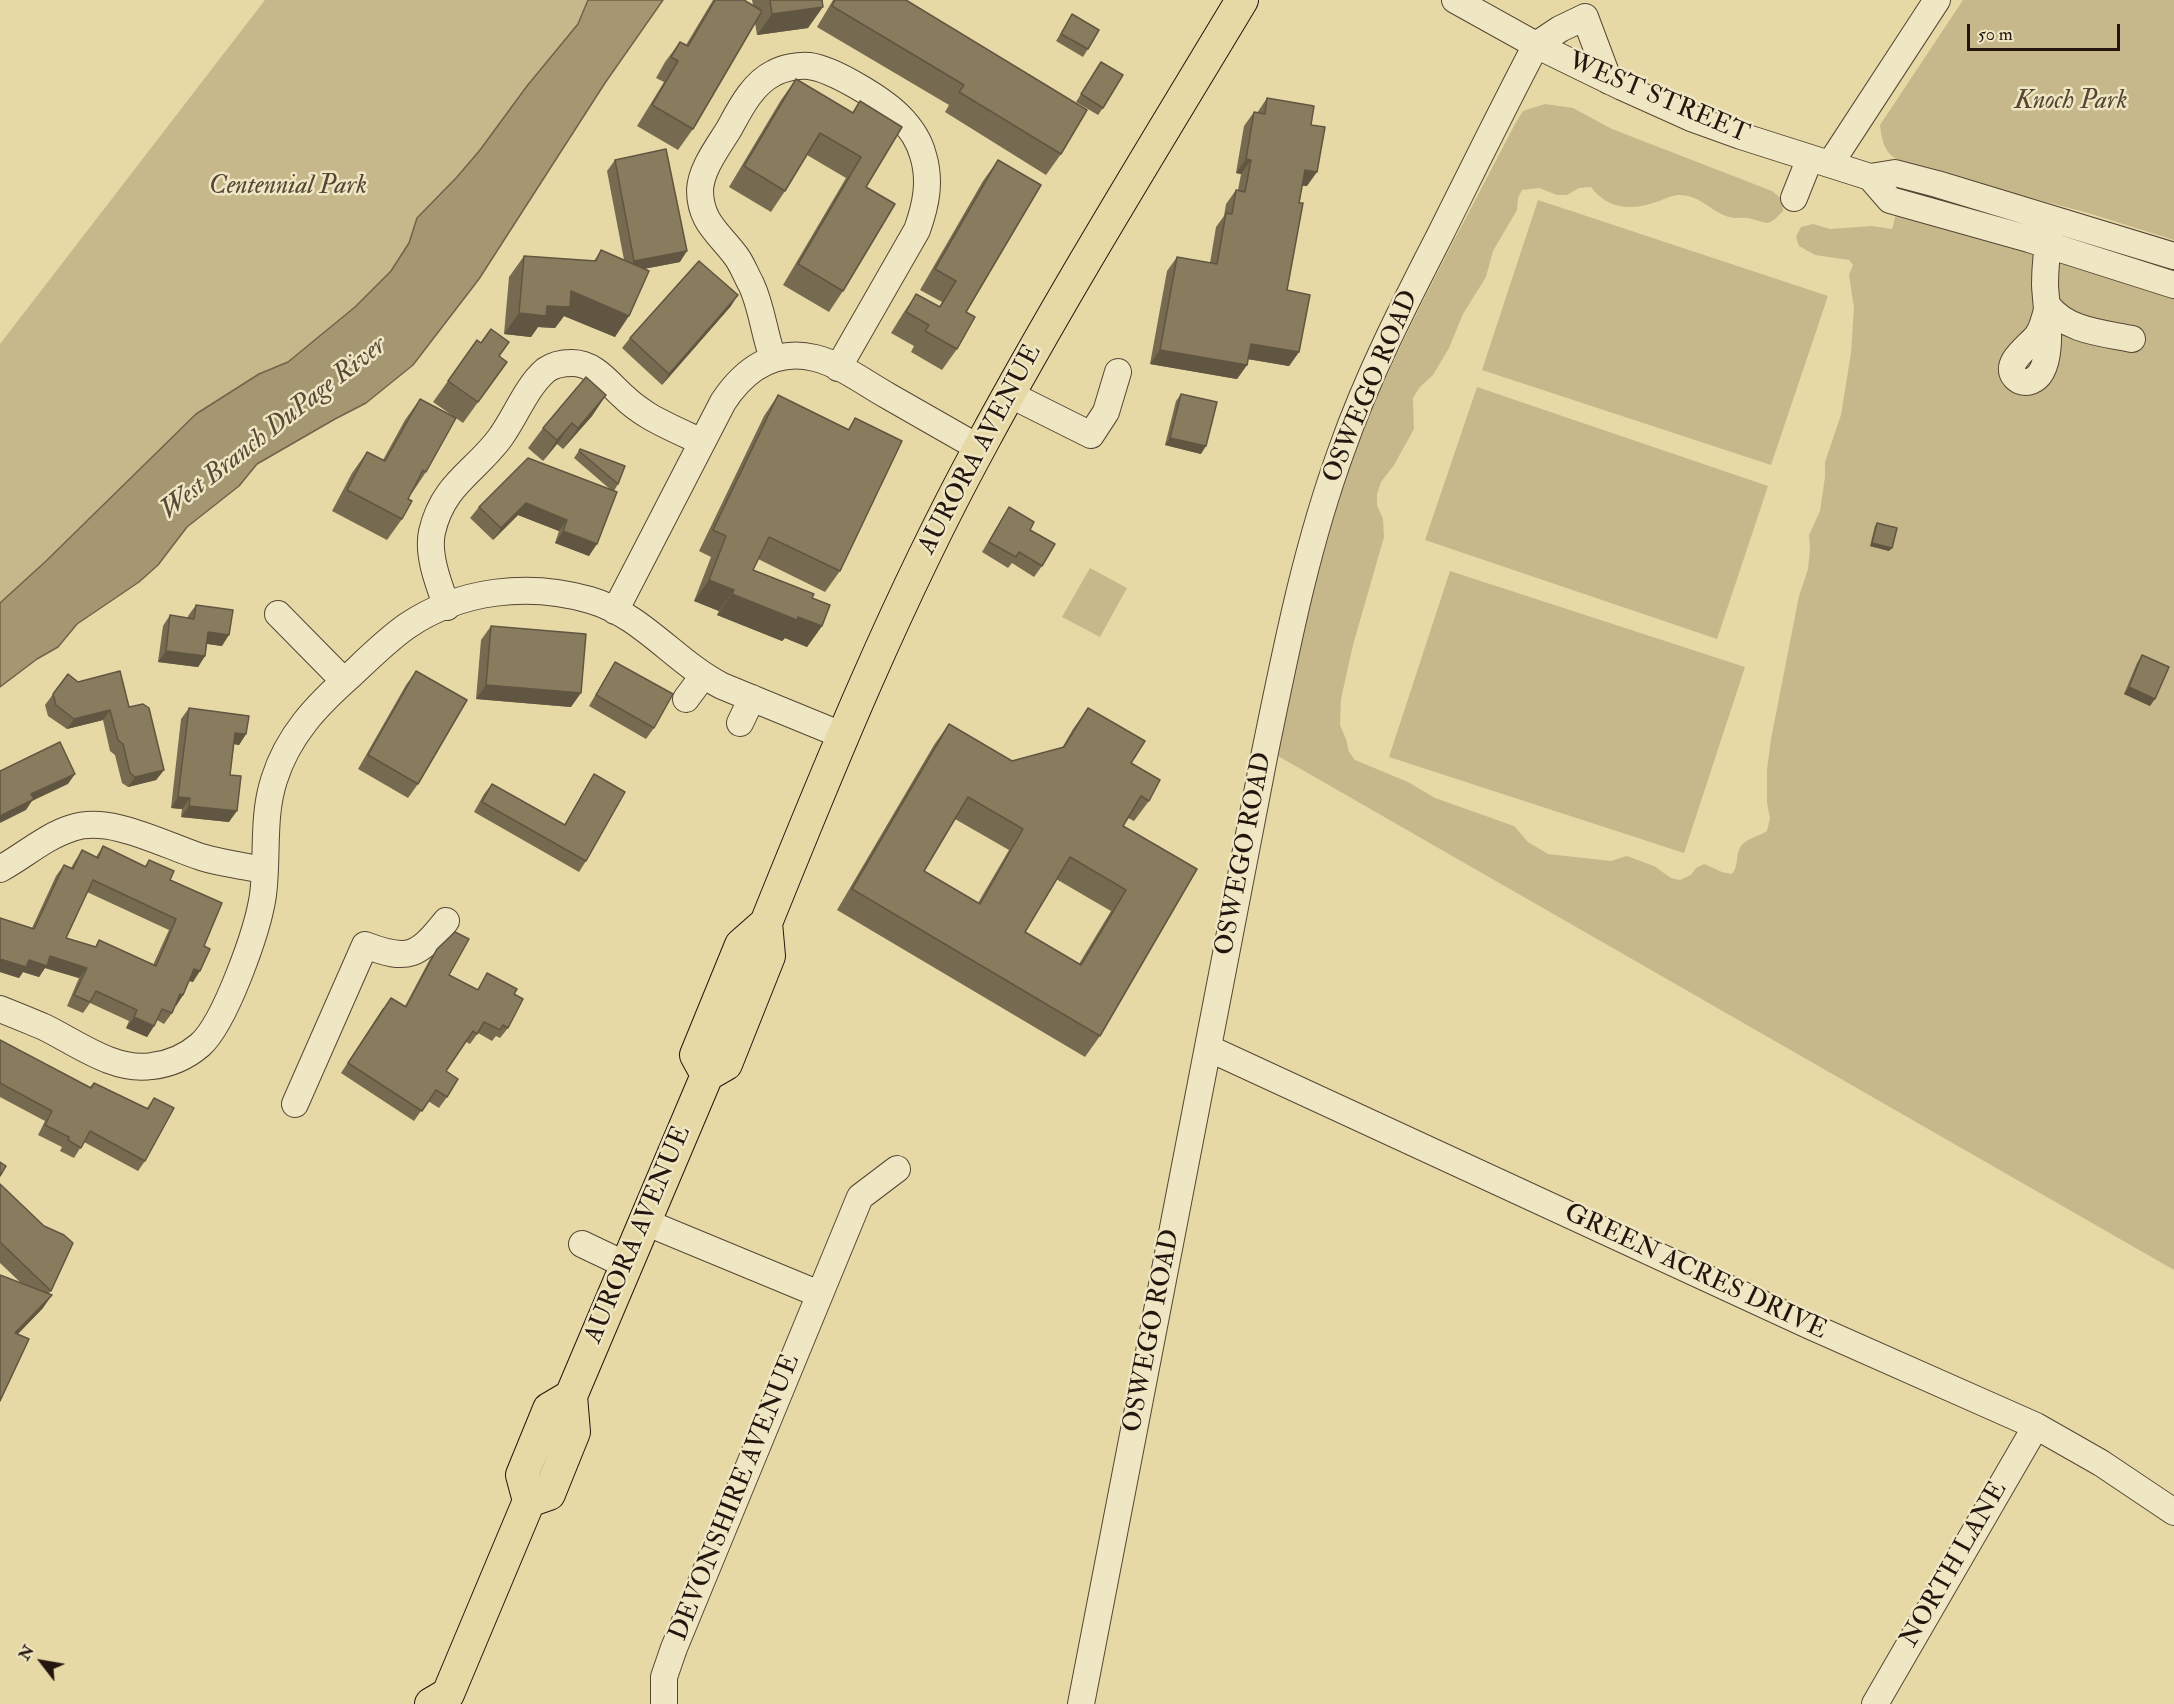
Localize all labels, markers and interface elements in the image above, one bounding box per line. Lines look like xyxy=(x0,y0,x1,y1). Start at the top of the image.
scale bar xyxy=(1970,12,2123,50)
text: 50 m xyxy=(1978,23,2013,46)
street label: WEST STREET xyxy=(1563,47,1753,151)
park label: Knoch Park xyxy=(2014,86,2128,118)
park label: Centennial Park xyxy=(209,171,367,203)
street label: OSWEGO ROAD xyxy=(1317,286,1427,488)
water label: West Branch DuPage River xyxy=(154,331,394,527)
street label: AURORA AVENUE xyxy=(913,340,1049,560)
street label: OSWEGO ROAD xyxy=(1210,750,1280,958)
street label: AURORA AVENUE xyxy=(579,1122,699,1348)
street label: GREEN ACRES DRIVE xyxy=(1559,1198,1831,1348)
street label: OSWEGO ROAD xyxy=(1118,1227,1188,1435)
street label: DEVONSHIRE AVENUE xyxy=(664,1350,808,1646)
street label: NORTH LANE xyxy=(1895,1477,2015,1653)
north arrow xyxy=(12,1632,72,1692)
text: N xyxy=(14,1641,39,1664)

